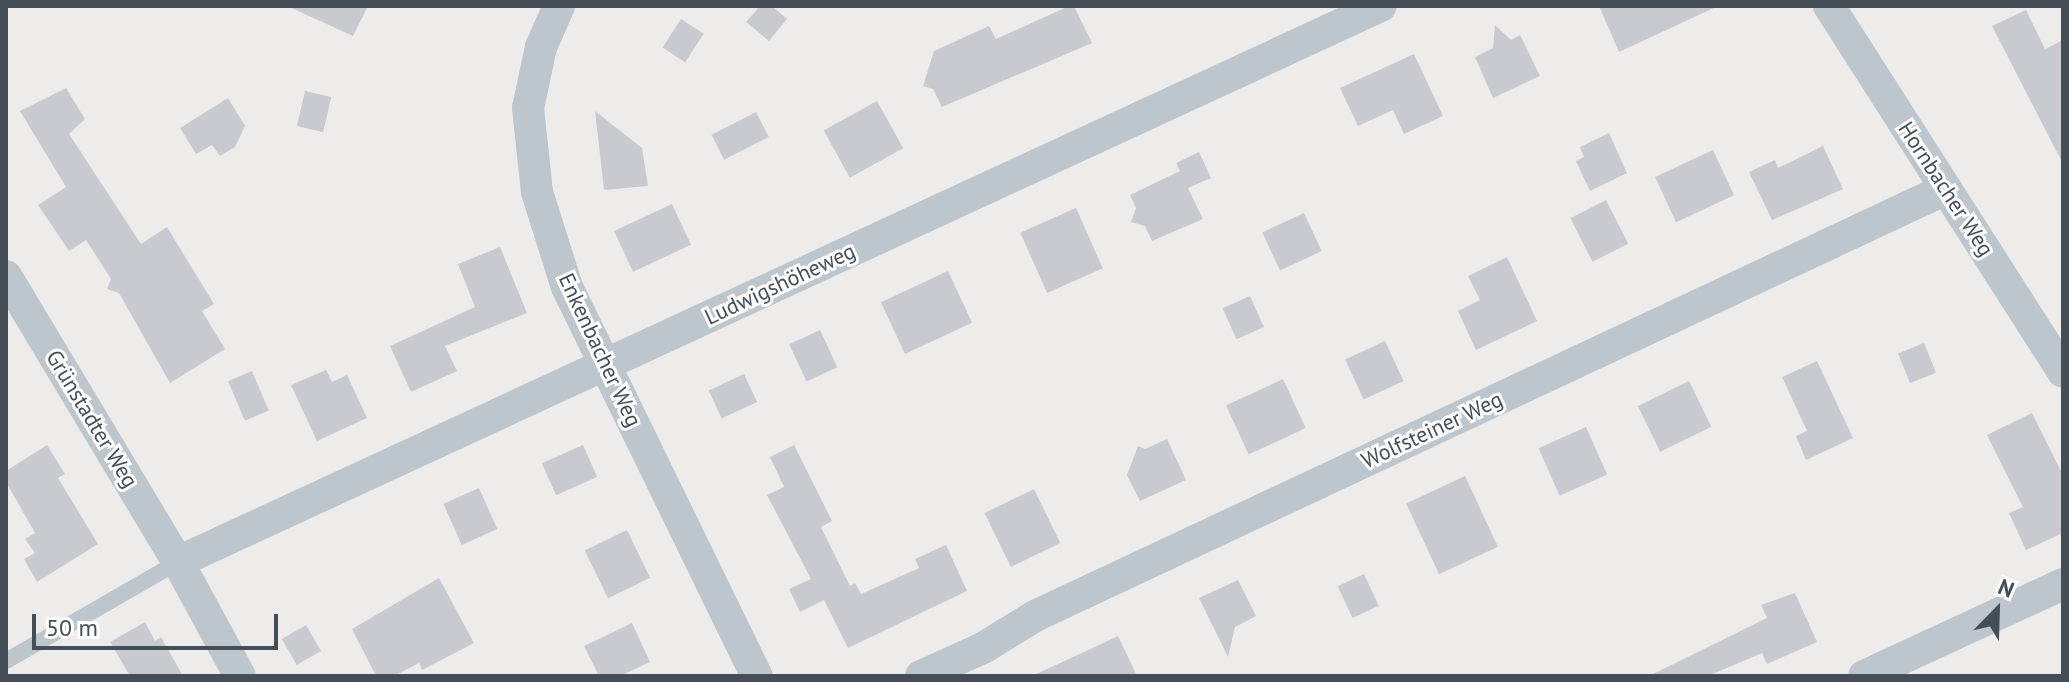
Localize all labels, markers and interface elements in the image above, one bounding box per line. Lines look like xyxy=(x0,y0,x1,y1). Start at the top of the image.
street label: Hornbacher Weg xyxy=(1893,117,1999,261)
street label: Ludwigshöheweg xyxy=(700,238,860,330)
street label: Enkenbacher Weg xyxy=(553,269,647,431)
street label: Grünstadter Weg xyxy=(40,345,144,493)
street label: Wolfsteiner Weg xyxy=(1357,386,1507,474)
north arrow xyxy=(1957,570,2037,650)
text: N xyxy=(1994,572,2019,604)
scale bar xyxy=(36,598,282,648)
text: 50 m xyxy=(46,612,98,643)

